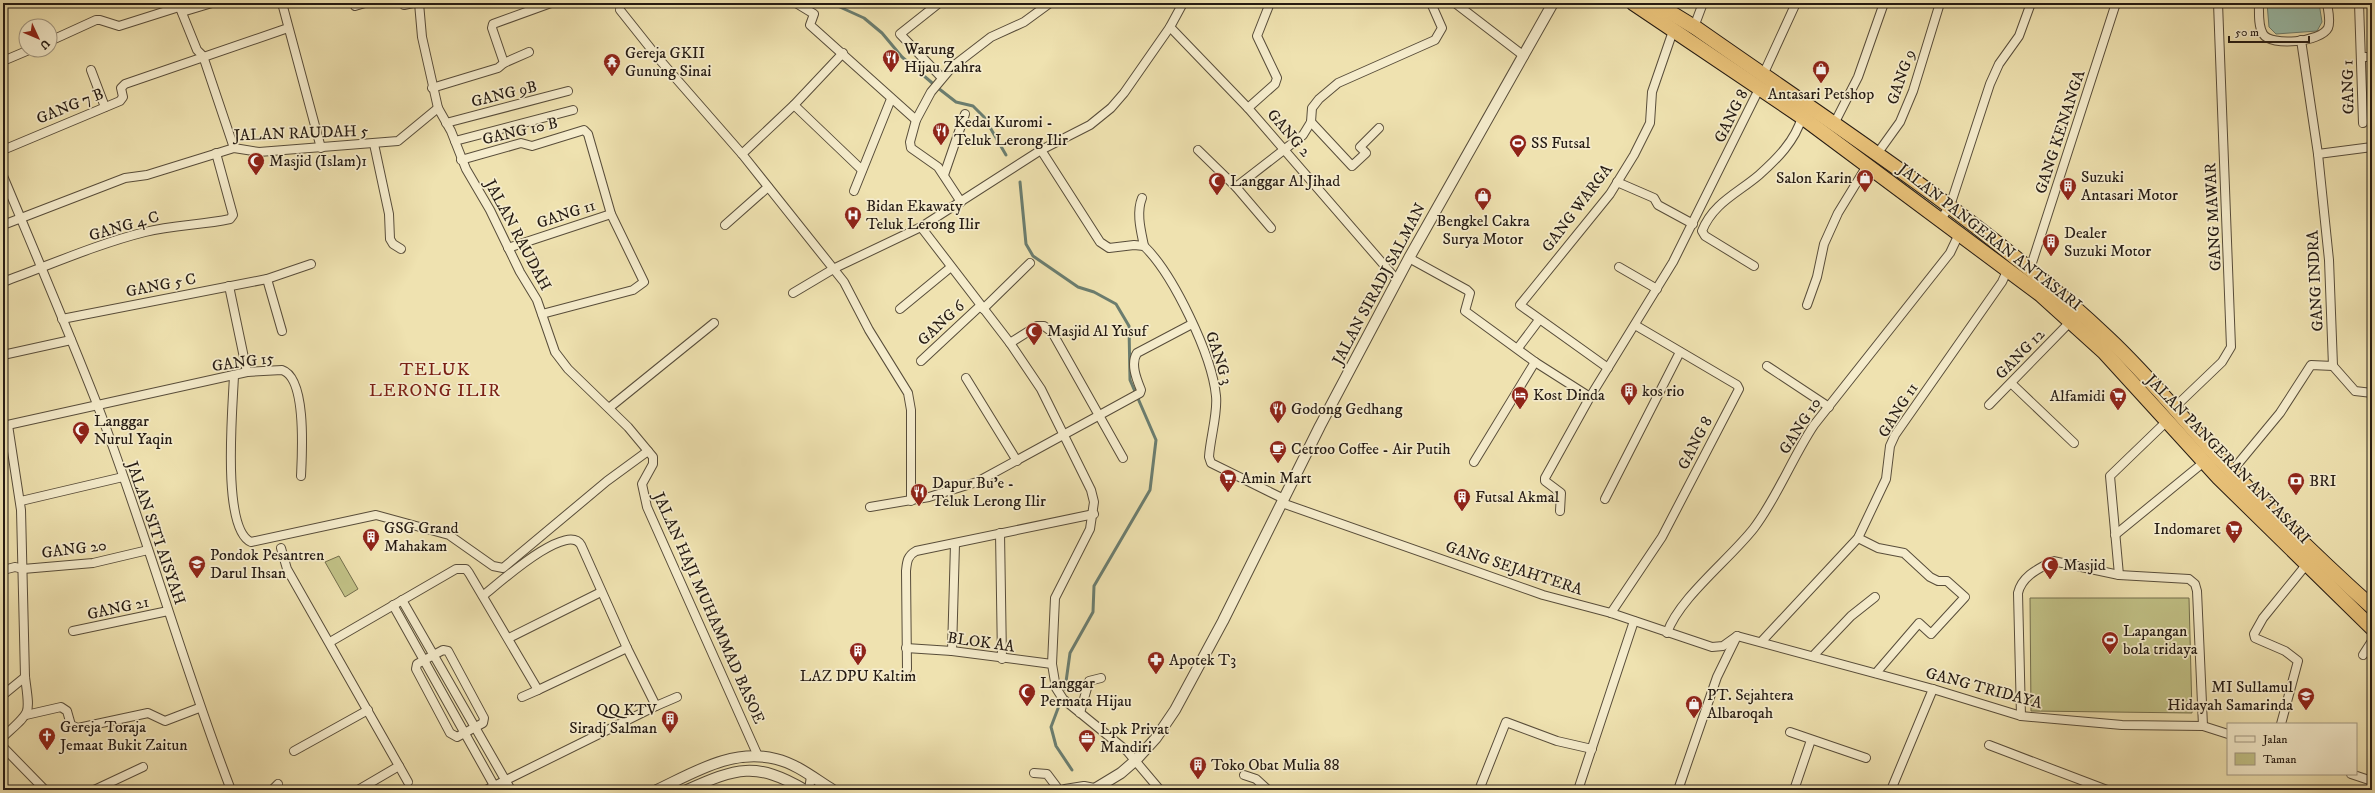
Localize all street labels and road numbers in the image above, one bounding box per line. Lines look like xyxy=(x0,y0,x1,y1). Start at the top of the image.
street label: GANG 9 xyxy=(1882,47,1920,107)
street label: GANG 1 xyxy=(2338,59,2358,115)
street label: GANG KENANGA xyxy=(2031,67,2090,196)
street label: GANG 9B xyxy=(469,76,539,112)
street label: GANG 7 B xyxy=(33,83,107,129)
street label: GANG 8 xyxy=(1710,86,1752,146)
street label: GANG 2 xyxy=(1263,105,1315,161)
street label: GANG 10 B xyxy=(480,113,560,149)
street label: JALAN RAUDAH 5 xyxy=(231,121,369,145)
street label: JALAN PANGERAN ANTASARI xyxy=(1893,158,2086,315)
street label: GANG WARGA xyxy=(1537,159,1617,256)
street label: GANG MAWAR xyxy=(2200,162,2226,272)
street label: JALAN RAUDAH xyxy=(479,174,556,294)
street label: GANG 11 xyxy=(534,195,598,233)
street label: JALAN SIRADJ SALMAN xyxy=(1327,200,1430,370)
street label: GANG 4 C xyxy=(87,206,161,246)
street label: GANG INDRA xyxy=(2302,229,2328,332)
street label: GANG 5 C xyxy=(124,268,198,302)
street label: GANG 6 xyxy=(913,296,969,350)
street label: GANG 12 xyxy=(1991,324,2049,383)
street label: GANG 3 xyxy=(1201,329,1237,387)
street label: GANG 15 xyxy=(211,348,275,376)
street label: JALAN PANGERAN ANTASARI xyxy=(2140,369,2315,548)
street label: GANG 11 xyxy=(1873,379,1923,441)
street label: GANG 10 xyxy=(1774,394,1826,458)
street label: GANG 8 xyxy=(1673,413,1717,473)
street label: JALAN SITI AISYAH xyxy=(121,457,190,607)
street label: JALAN HAJI MUHAMMAD BASOE xyxy=(648,487,769,727)
street label: GANG 20 xyxy=(40,535,108,563)
street label: GANG SEJAHTERA xyxy=(1443,536,1586,600)
street label: GANG 21 xyxy=(85,592,151,624)
street label: BLOK AA xyxy=(946,627,1017,657)
street label: GANG TRIDAYA xyxy=(1924,663,2045,713)

